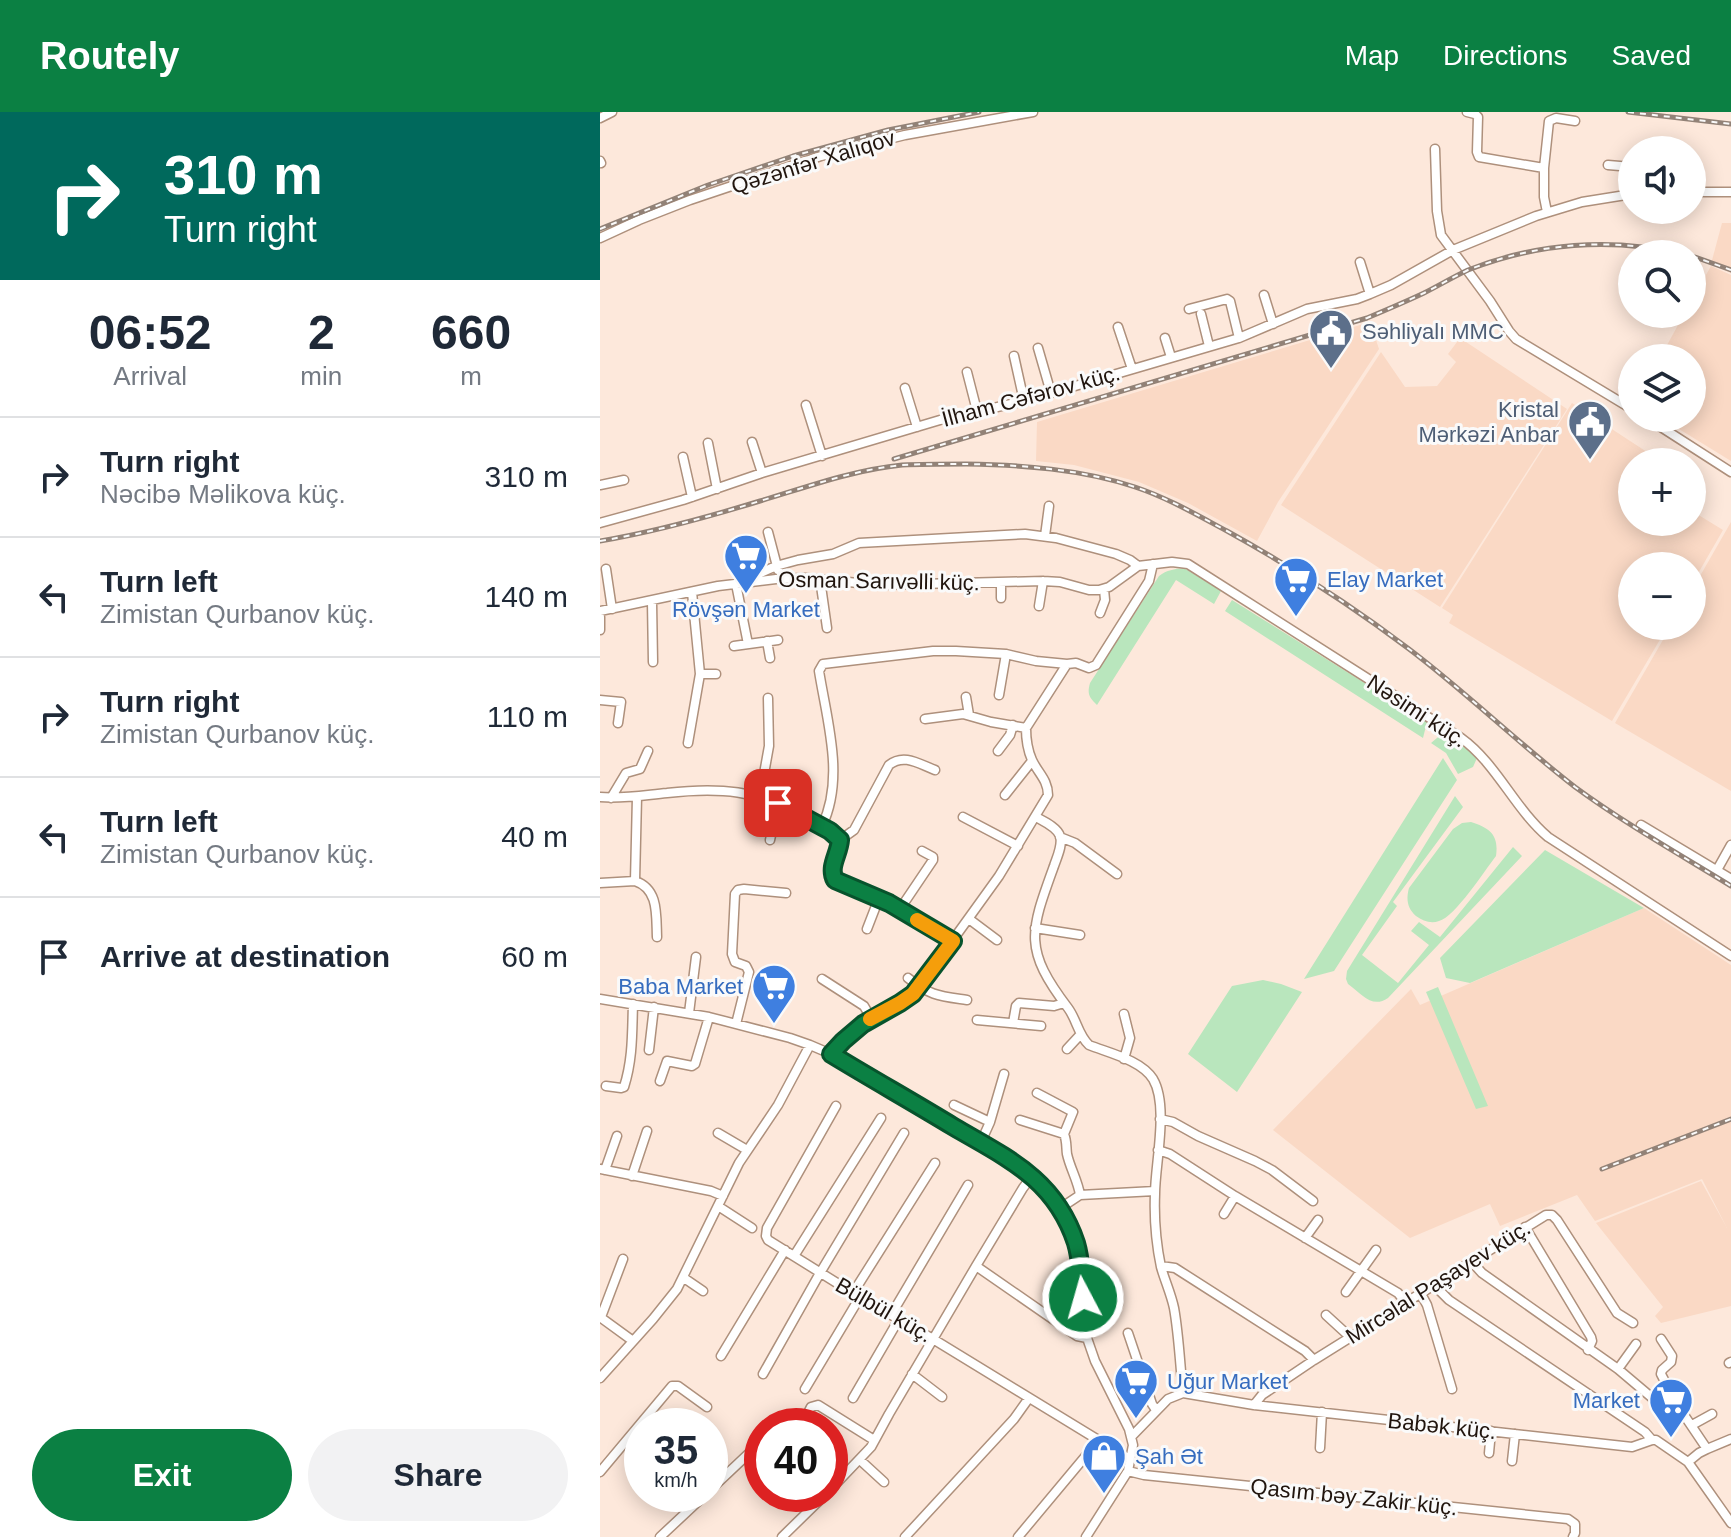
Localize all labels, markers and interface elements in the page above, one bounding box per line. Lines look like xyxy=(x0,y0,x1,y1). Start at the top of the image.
text: Routely xyxy=(40,35,179,77)
text: Map xyxy=(1345,40,1399,71)
text: Directions xyxy=(1443,40,1568,71)
text: Saved xyxy=(1612,40,1691,71)
street label: Qəzənfər Xalıqov xyxy=(728,125,898,199)
map controls xyxy=(1618,136,1706,640)
button: sound xyxy=(1618,136,1706,224)
text: 310 m xyxy=(164,143,323,206)
icon: right xyxy=(32,144,136,248)
text: Turn right xyxy=(164,209,317,250)
button: search xyxy=(1618,240,1706,328)
text: 06:52 xyxy=(89,306,212,359)
text: 2 xyxy=(308,306,335,359)
text: 660 xyxy=(431,306,511,359)
public building icon: Səhliyalı MMC xyxy=(1307,307,1355,370)
place label: Səhliyalı MMC xyxy=(1362,319,1504,344)
button: layers xyxy=(1618,344,1706,432)
street label: İlham Cəfərov küç. xyxy=(939,360,1123,432)
text: Arrival xyxy=(113,361,187,391)
text: min xyxy=(300,361,342,391)
text: m xyxy=(460,361,482,391)
place label: Kristal Mərkəzi Anbar xyxy=(1418,397,1559,447)
public building icon: Kristal Mərkəzi Anbar xyxy=(1566,398,1614,461)
text: Turn right xyxy=(100,445,239,478)
button: + xyxy=(1618,448,1706,536)
icon: right xyxy=(32,455,76,499)
text: 310 m xyxy=(485,460,568,493)
text: Nəcibə Məlikova küç. xyxy=(100,479,346,509)
supermarket icon: Rövşən Market xyxy=(722,532,770,595)
button: − xyxy=(1618,552,1706,640)
supermarket icon: Elay Market xyxy=(1272,555,1320,618)
text: Turn left xyxy=(100,565,218,598)
street label: Osman Sarıvəlli küç. xyxy=(778,567,980,595)
place label: Elay Market xyxy=(1327,567,1443,592)
icon: left xyxy=(32,575,76,619)
text: 140 m xyxy=(485,580,568,613)
place label: Rövşən Market xyxy=(672,597,820,622)
text: Zimistan Qurbanov küç. xyxy=(100,599,375,629)
street label: Nəsimi küç. xyxy=(1363,670,1471,752)
text: Turn right xyxy=(100,685,239,718)
icon: right xyxy=(32,695,76,739)
text: 110 m xyxy=(487,700,568,733)
text: Zimistan Qurbanov küç. xyxy=(100,719,375,749)
pin xyxy=(744,769,812,837)
icon: arrive xyxy=(756,781,800,825)
text: Turn left xyxy=(100,805,218,838)
icon: left xyxy=(32,815,76,859)
text: 40 m xyxy=(501,820,568,853)
text: Zimistan Qurbanov küç. xyxy=(100,839,375,869)
icon: arrive xyxy=(32,935,76,979)
text: Arrive at destination xyxy=(100,940,390,973)
text: 60 m xyxy=(501,940,568,973)
supermarket icon: Baba Market xyxy=(750,962,798,1025)
place label: Baba Market xyxy=(618,974,743,999)
street label: Mircəlal Paşayev küç. xyxy=(1341,1215,1535,1349)
position arrow xyxy=(1041,1256,1125,1340)
street label: Bülbül küç. xyxy=(831,1272,937,1348)
supermarket icon: Uğur Market xyxy=(1112,1357,1160,1420)
place label: Uğur Market xyxy=(1167,1369,1288,1394)
supermarket icon: Market xyxy=(1647,1376,1695,1439)
place label: Market xyxy=(1573,1388,1640,1413)
speed limit sign: 40 xyxy=(744,1408,848,1512)
street label: Babək küç. xyxy=(1387,1408,1497,1444)
text: 35 xyxy=(654,1428,698,1472)
button: Exit xyxy=(32,1429,292,1521)
button: Share xyxy=(308,1429,568,1521)
shop icon: Şah Ət xyxy=(1080,1432,1128,1495)
place label: Şah Ət xyxy=(1135,1444,1203,1469)
text: km/h xyxy=(654,1469,698,1491)
street label: Qasım bəy Zakir küç. xyxy=(1249,1474,1459,1520)

